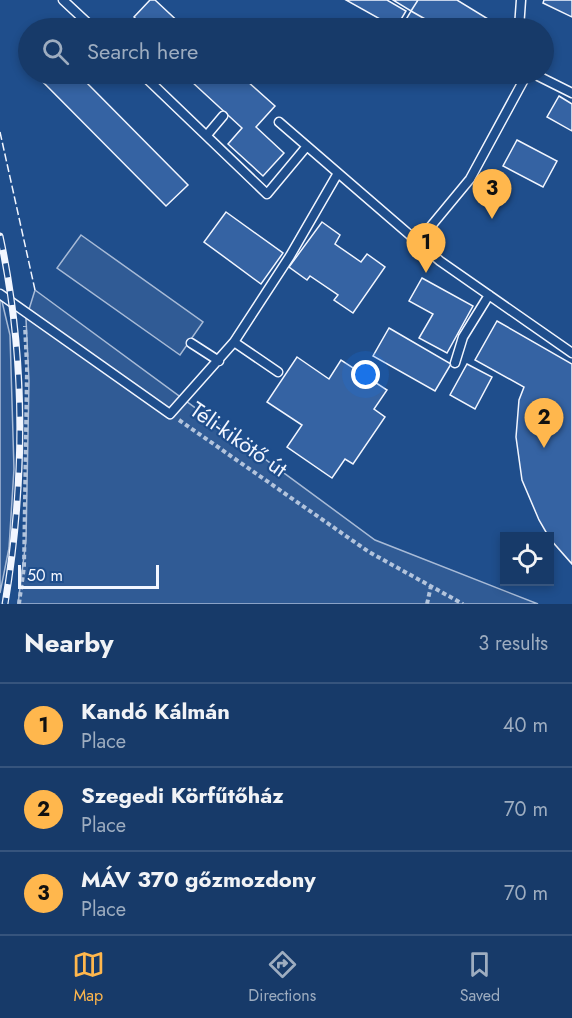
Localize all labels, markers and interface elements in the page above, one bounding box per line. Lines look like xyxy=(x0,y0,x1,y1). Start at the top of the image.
search box xyxy=(18,18,554,84)
icon: search xyxy=(39,35,72,68)
text: Search here xyxy=(87,35,198,67)
pin: 3 xyxy=(472,170,512,219)
pin: 1 xyxy=(406,224,446,273)
your location xyxy=(351,360,380,389)
street label: Téli-kikötő út xyxy=(184,394,295,485)
pin: 2 xyxy=(524,398,564,448)
map controls xyxy=(500,532,554,586)
button: locate xyxy=(500,532,554,586)
scale bar xyxy=(18,562,159,590)
text: 50 m xyxy=(27,564,63,587)
text: Nearby xyxy=(24,624,113,662)
text: 3 results xyxy=(478,629,548,658)
text: Kandó Kálmán xyxy=(81,695,230,727)
text: 1 xyxy=(38,711,49,740)
text: 40 m xyxy=(503,711,548,740)
text: Place xyxy=(81,727,126,756)
text: Szegedi Körfűtőház xyxy=(81,779,284,811)
text: 2 xyxy=(37,795,50,824)
text: 70 m xyxy=(504,795,548,824)
text: Place xyxy=(81,811,126,840)
text: MÁV 370 gőzmozdony xyxy=(81,863,316,895)
text: 3 xyxy=(37,879,50,908)
text: 70 m xyxy=(504,879,548,908)
text: Place xyxy=(81,895,126,924)
tab: Map xyxy=(72,948,105,1007)
tab: Directions xyxy=(248,948,316,1007)
tab: Saved xyxy=(460,948,500,1007)

